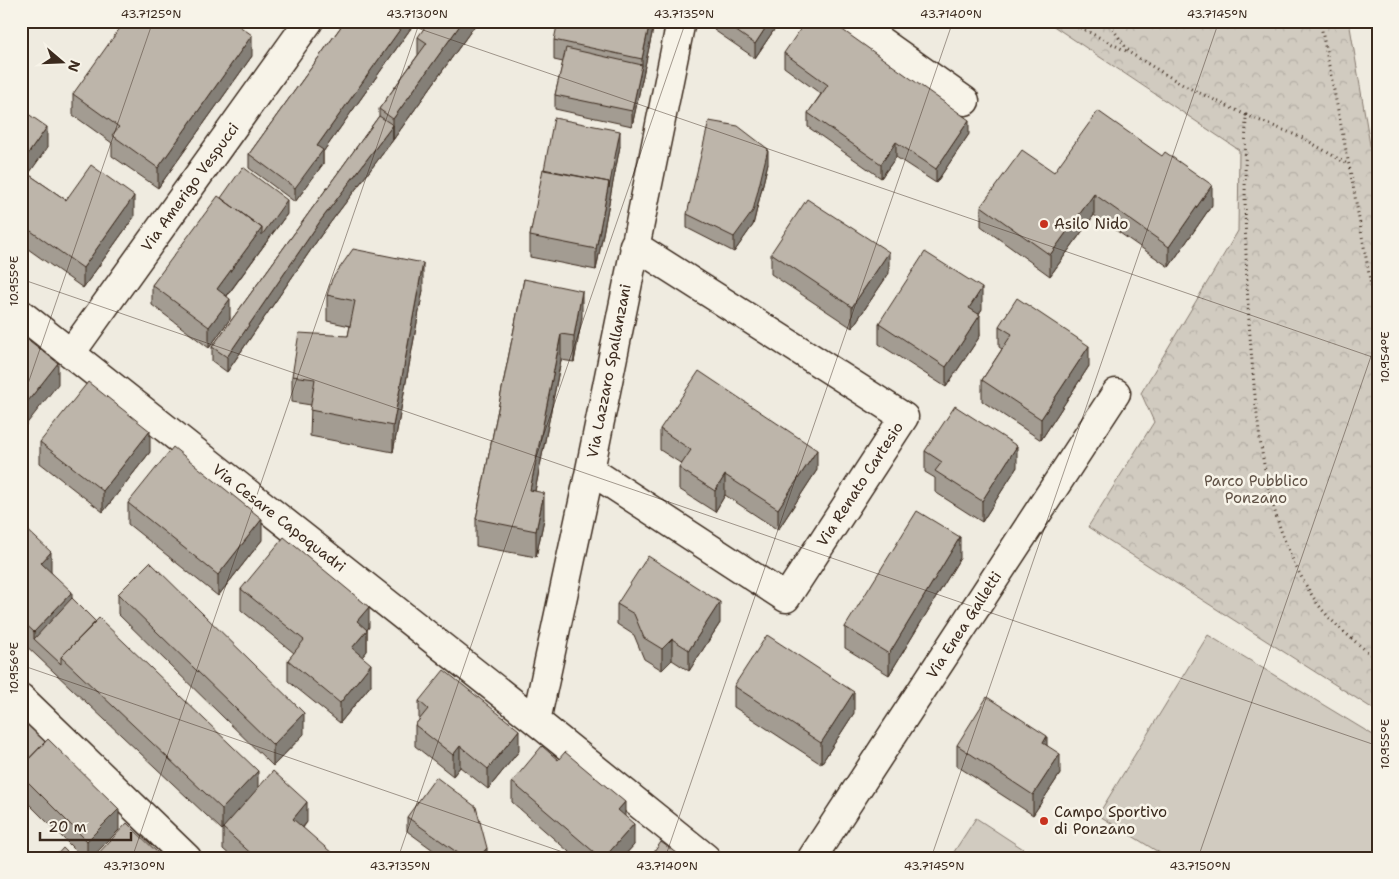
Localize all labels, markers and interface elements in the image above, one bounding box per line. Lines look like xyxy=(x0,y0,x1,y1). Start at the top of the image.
text: 43.7125°N xyxy=(121,6,181,22)
text: 43.7130°N xyxy=(386,6,448,22)
text: 43.7135°N xyxy=(654,6,714,22)
text: 43.7140°N xyxy=(920,6,982,22)
text: 43.7145°N xyxy=(1187,6,1247,22)
north arrow xyxy=(38,38,88,88)
text: N xyxy=(64,58,85,74)
street label: Via Amerigo Vespucci xyxy=(137,119,243,255)
place label: Asilo Nido xyxy=(1054,214,1128,234)
marker: Asilo Nido xyxy=(1038,218,1050,230)
text: 10.955°E xyxy=(6,256,22,306)
street label: Via Lazzaro Spallanzani xyxy=(582,282,636,460)
text: 10.954°E xyxy=(1377,331,1393,383)
street label: Via Renato Cartesio xyxy=(812,418,908,550)
street label: Via Cesare Capoquadri xyxy=(208,459,350,577)
park label: Parco Pubblico Ponzano xyxy=(1204,471,1308,508)
street label: Via Enea Galletti xyxy=(922,568,1006,682)
text: 10.956°E xyxy=(6,642,22,694)
text: 10.955°E xyxy=(1377,719,1393,769)
place label: Campo Sportivo di Ponzano xyxy=(1054,802,1167,839)
scale bar xyxy=(40,809,131,841)
marker: Campo Sportivo di Ponzano xyxy=(1038,815,1050,827)
text: 20 m xyxy=(48,817,87,837)
text: 43.7130°N xyxy=(103,858,165,874)
text: 43.7135°N xyxy=(370,858,430,874)
text: 43.7140°N xyxy=(636,858,698,874)
text: 43.7145°N xyxy=(904,858,964,874)
text: 43.7150°N xyxy=(1169,858,1231,874)

